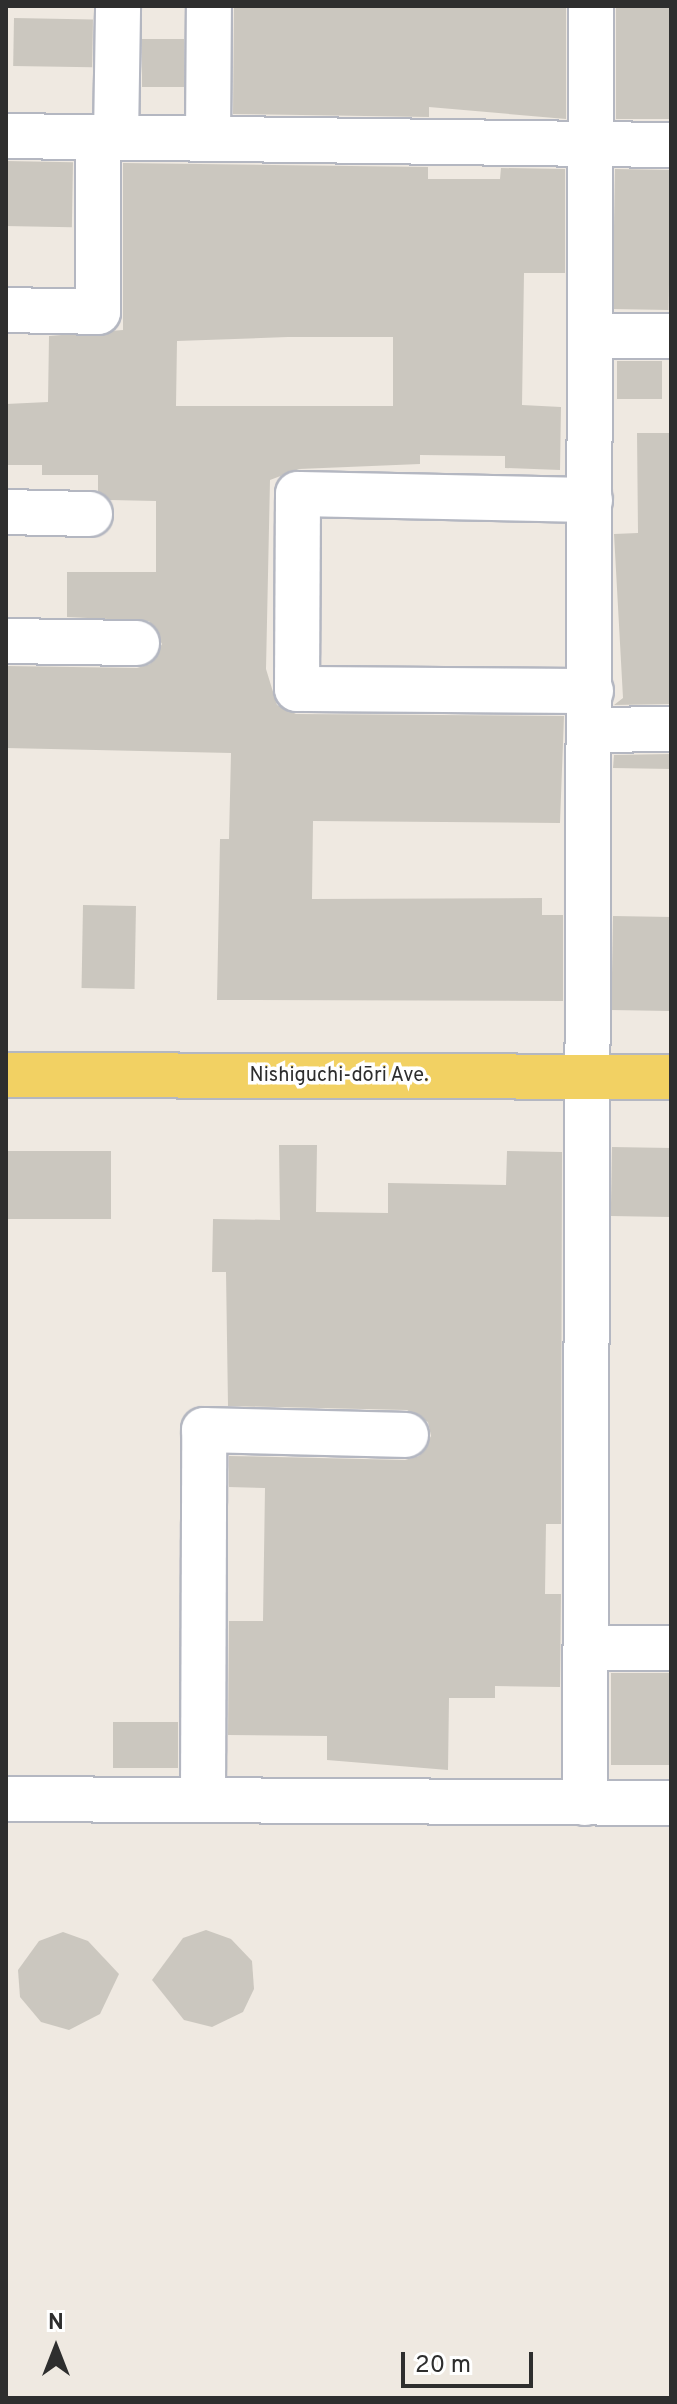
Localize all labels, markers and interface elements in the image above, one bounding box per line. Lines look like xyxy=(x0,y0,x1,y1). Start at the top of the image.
street label: Nishiguchi-dōri Ave. xyxy=(249,1064,429,1088)
north arrow xyxy=(16,2308,96,2388)
text: N xyxy=(48,2310,64,2337)
scale bar xyxy=(405,2336,537,2386)
text: 20 m xyxy=(415,2351,471,2381)

